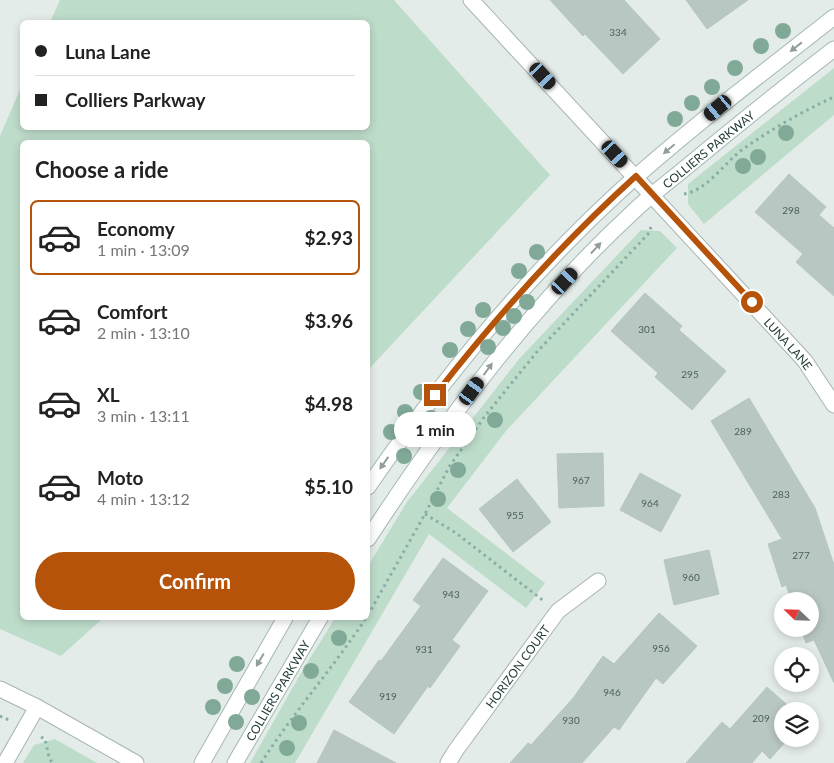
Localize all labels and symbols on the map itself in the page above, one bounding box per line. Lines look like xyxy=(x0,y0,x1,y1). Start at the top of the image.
house number: 334 xyxy=(609,26,627,38)
one-way arrow xyxy=(790,41,803,52)
car xyxy=(527,60,558,92)
car xyxy=(701,93,734,123)
street label: COLLIERS PARKWAY xyxy=(659,107,758,191)
car xyxy=(599,138,630,170)
one-way arrow xyxy=(663,143,676,154)
house number: 298 xyxy=(782,204,800,216)
one-way arrow xyxy=(590,242,602,254)
car xyxy=(549,265,580,297)
route start xyxy=(741,291,763,313)
street label: LUNA LANE xyxy=(761,315,816,372)
house number: 301 xyxy=(638,323,656,335)
one-way arrow xyxy=(483,362,493,376)
house number: 295 xyxy=(681,368,699,380)
car xyxy=(457,374,486,408)
route end xyxy=(424,384,446,406)
callout: 1 min xyxy=(394,412,476,448)
house number: 289 xyxy=(734,425,752,437)
one-way arrow xyxy=(379,456,389,469)
house number: 967 xyxy=(572,474,590,486)
house number: 283 xyxy=(772,488,790,500)
house number: 964 xyxy=(641,497,659,509)
house number: 955 xyxy=(506,509,524,521)
house number: 277 xyxy=(792,549,810,561)
house number: 960 xyxy=(682,571,700,583)
house number: 943 xyxy=(442,588,460,600)
north arrow xyxy=(774,592,819,638)
street label: HORIZON COURT xyxy=(482,622,553,711)
street label: COLLIERS PARKWAY xyxy=(242,637,313,744)
house number: 956 xyxy=(652,642,670,654)
house number: 931 xyxy=(415,643,433,655)
one-way arrow xyxy=(256,653,265,666)
house number: 946 xyxy=(603,686,621,698)
house number: 919 xyxy=(379,690,397,702)
house number: 209 xyxy=(752,712,770,724)
house number: 930 xyxy=(562,714,580,726)

